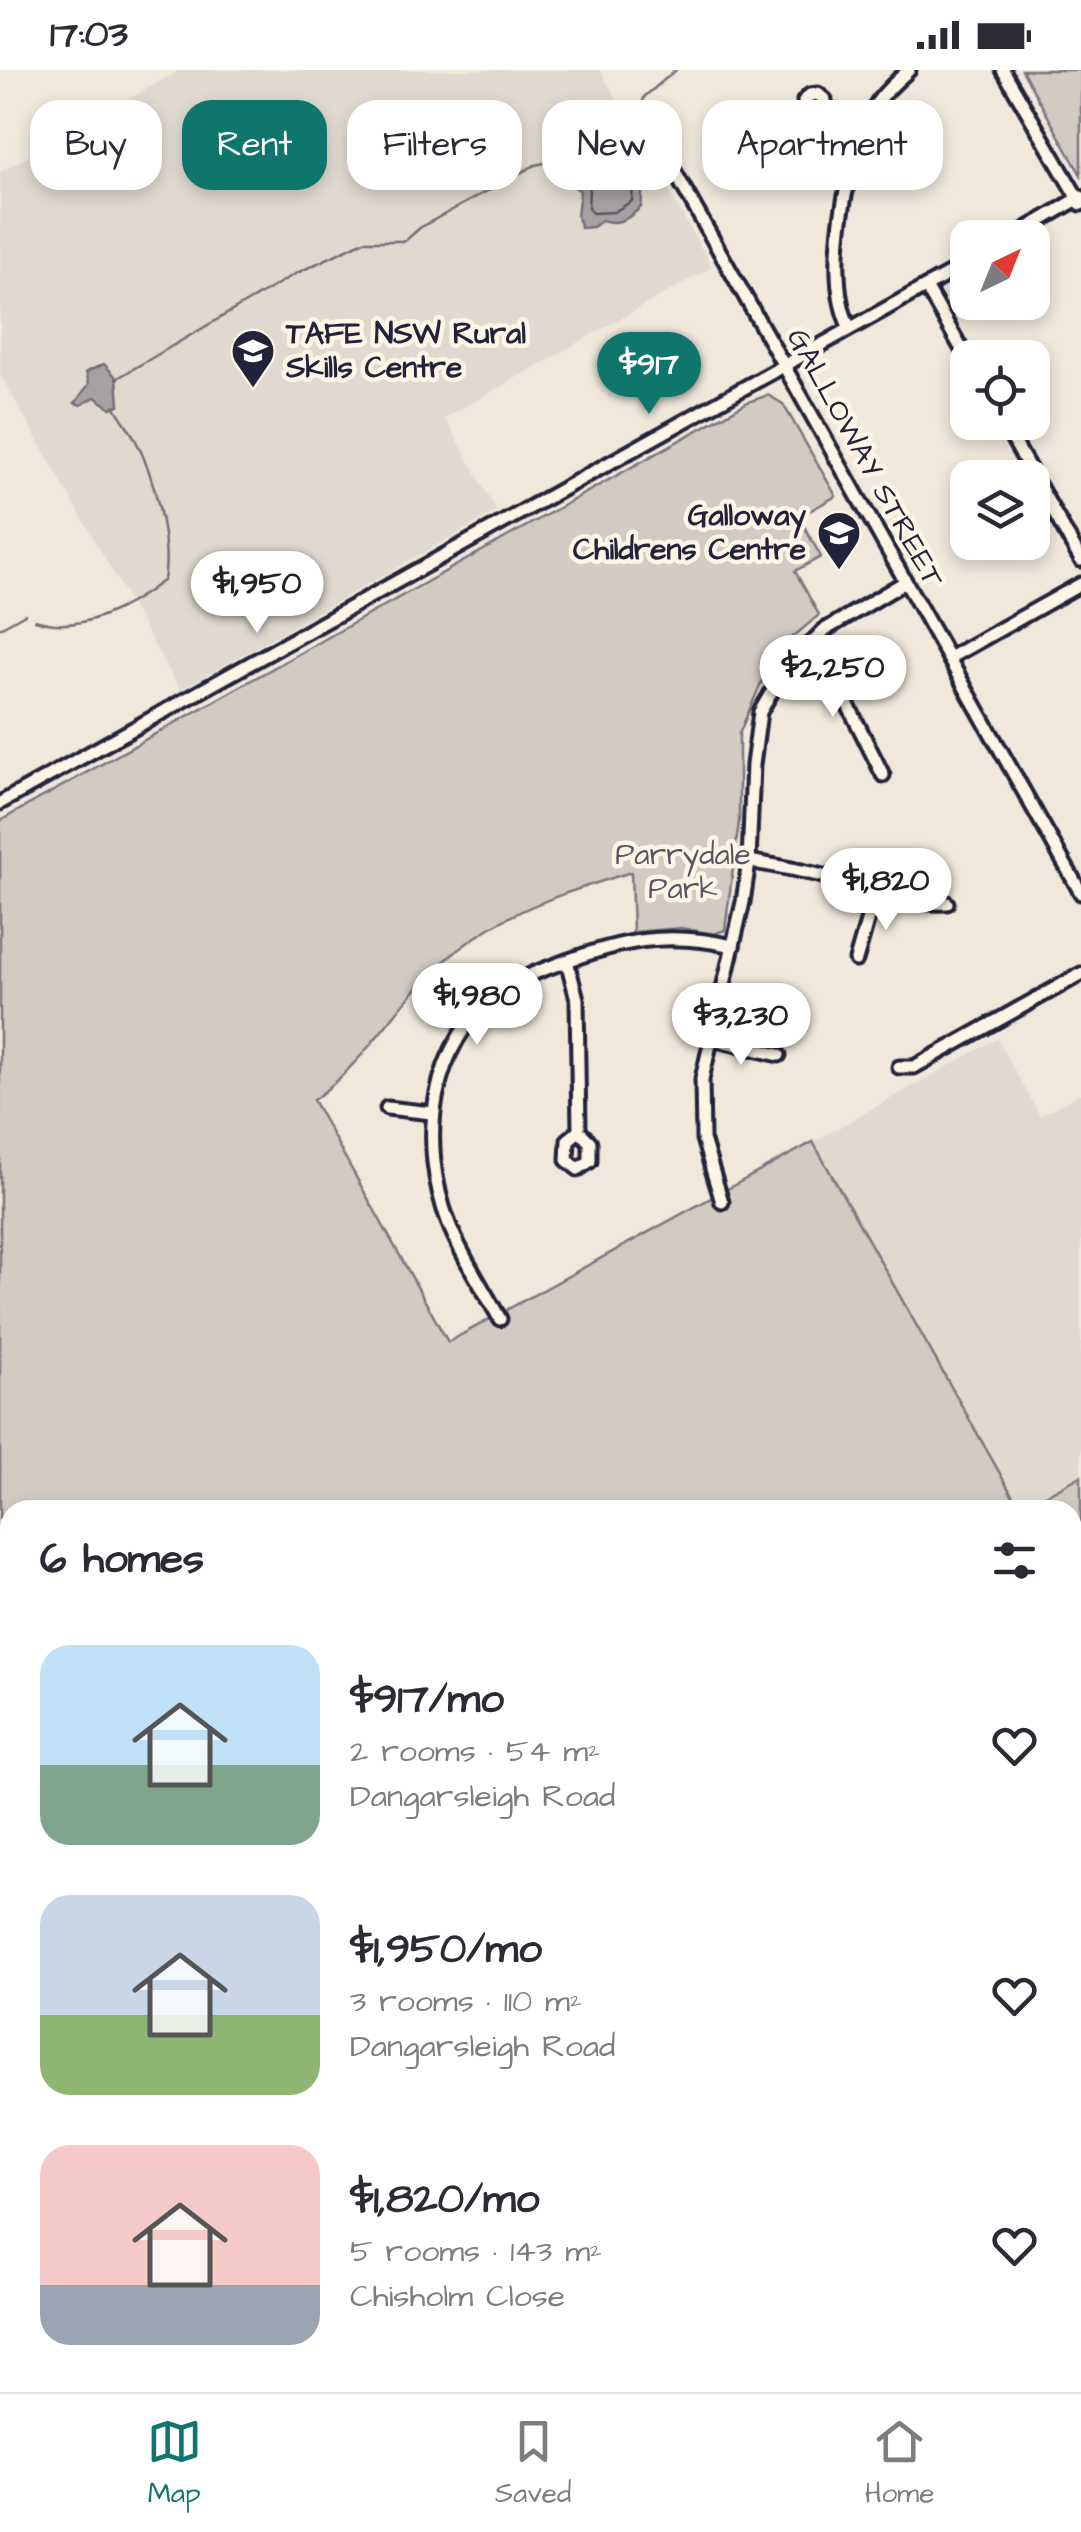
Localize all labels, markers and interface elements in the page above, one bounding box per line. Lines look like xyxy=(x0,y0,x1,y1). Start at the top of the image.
text: 17:03 xyxy=(50,9,128,61)
chip: Buy xyxy=(30,100,162,190)
chip: Rent xyxy=(182,100,327,190)
chip: Filters xyxy=(347,100,522,190)
chip: New xyxy=(542,100,682,190)
chip: Apartment xyxy=(702,100,943,190)
north arrow xyxy=(950,220,1050,320)
map controls xyxy=(950,220,1050,560)
place label: TAFE NSW Rural Skills Centre xyxy=(285,313,526,389)
street label: GALLOWAY STREET xyxy=(776,321,954,596)
school or university icon: TAFE NSW Rural Skills Centre xyxy=(230,328,276,389)
pin: $917 xyxy=(590,332,708,417)
button: locate xyxy=(950,340,1050,440)
text: $917 xyxy=(619,342,679,387)
button: layers xyxy=(950,460,1050,560)
place label: Galloway Childrens Centre xyxy=(573,495,807,571)
school or university icon: Galloway Childrens Centre xyxy=(816,510,862,571)
pin: $1,950 xyxy=(176,551,338,636)
text: $1,950 xyxy=(213,561,301,606)
pin: $2,250 xyxy=(752,635,914,720)
text: $2,250 xyxy=(782,645,884,690)
park label: Parrydale Park xyxy=(615,834,751,910)
pin: $1,820 xyxy=(805,848,967,933)
text: $1,820 xyxy=(843,858,929,903)
pin: $1,980 xyxy=(396,963,558,1048)
text: $1,980 xyxy=(434,973,520,1018)
pin: $3,230 xyxy=(660,983,822,1068)
text: $3,230 xyxy=(694,993,788,1038)
text: 6 homes xyxy=(40,1531,204,1589)
icon: filters xyxy=(987,1533,1042,1588)
text: $917/mo xyxy=(350,1671,504,1729)
icon: home xyxy=(120,1685,240,1805)
icon: heart xyxy=(987,1718,1042,1773)
text: 2 rooms · 54 m² xyxy=(350,1729,600,1774)
text: Dangarsleigh Road xyxy=(350,1774,615,1819)
text: $1,950/mo xyxy=(350,1921,542,1979)
icon: home xyxy=(120,1935,240,2055)
icon: heart xyxy=(987,1968,1042,2023)
text: 3 rooms · 110 m² xyxy=(350,1979,582,2024)
text: Dangarsleigh Road xyxy=(350,2024,615,2069)
text: $1,820/mo xyxy=(350,2171,539,2229)
icon: home xyxy=(120,2185,240,2305)
icon: heart xyxy=(987,2218,1042,2273)
text: 5 rooms · 143 m² xyxy=(350,2229,602,2274)
text: Chisholm Close xyxy=(350,2274,565,2319)
tab: Map xyxy=(147,2414,202,2513)
tab: Saved xyxy=(495,2414,571,2513)
tab: Home xyxy=(865,2414,934,2513)

